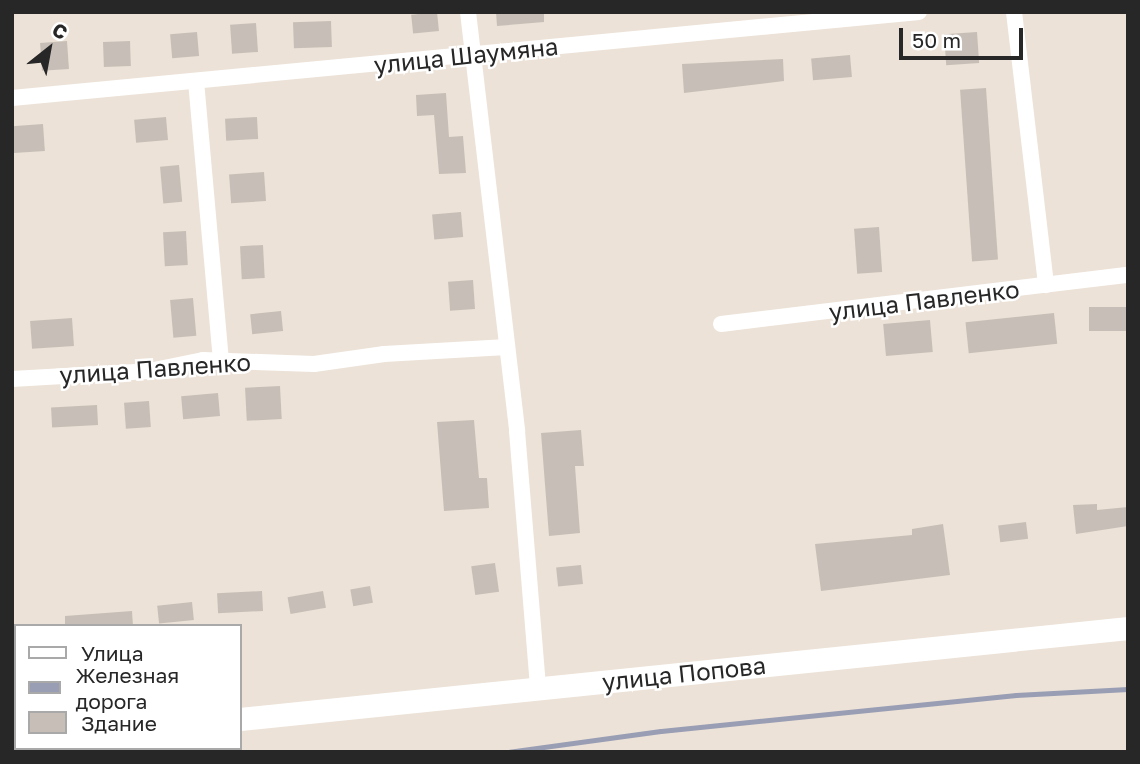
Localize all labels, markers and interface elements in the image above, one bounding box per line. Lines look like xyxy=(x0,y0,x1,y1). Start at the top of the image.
north arrow xyxy=(14,14,84,84)
scale bar xyxy=(902,14,1026,58)
text: С xyxy=(48,17,72,44)
text: 50 m xyxy=(912,27,961,53)
street label: улица Шаумяна xyxy=(372,31,560,79)
street label: улица Павленко xyxy=(827,274,1021,326)
street label: улица Павленко xyxy=(58,347,252,389)
legend xyxy=(14,624,242,750)
text: Улица xyxy=(81,640,144,666)
street label: улица Попова xyxy=(601,650,767,696)
text: Железная дорога xyxy=(75,662,179,714)
text: Здание xyxy=(81,710,157,736)

